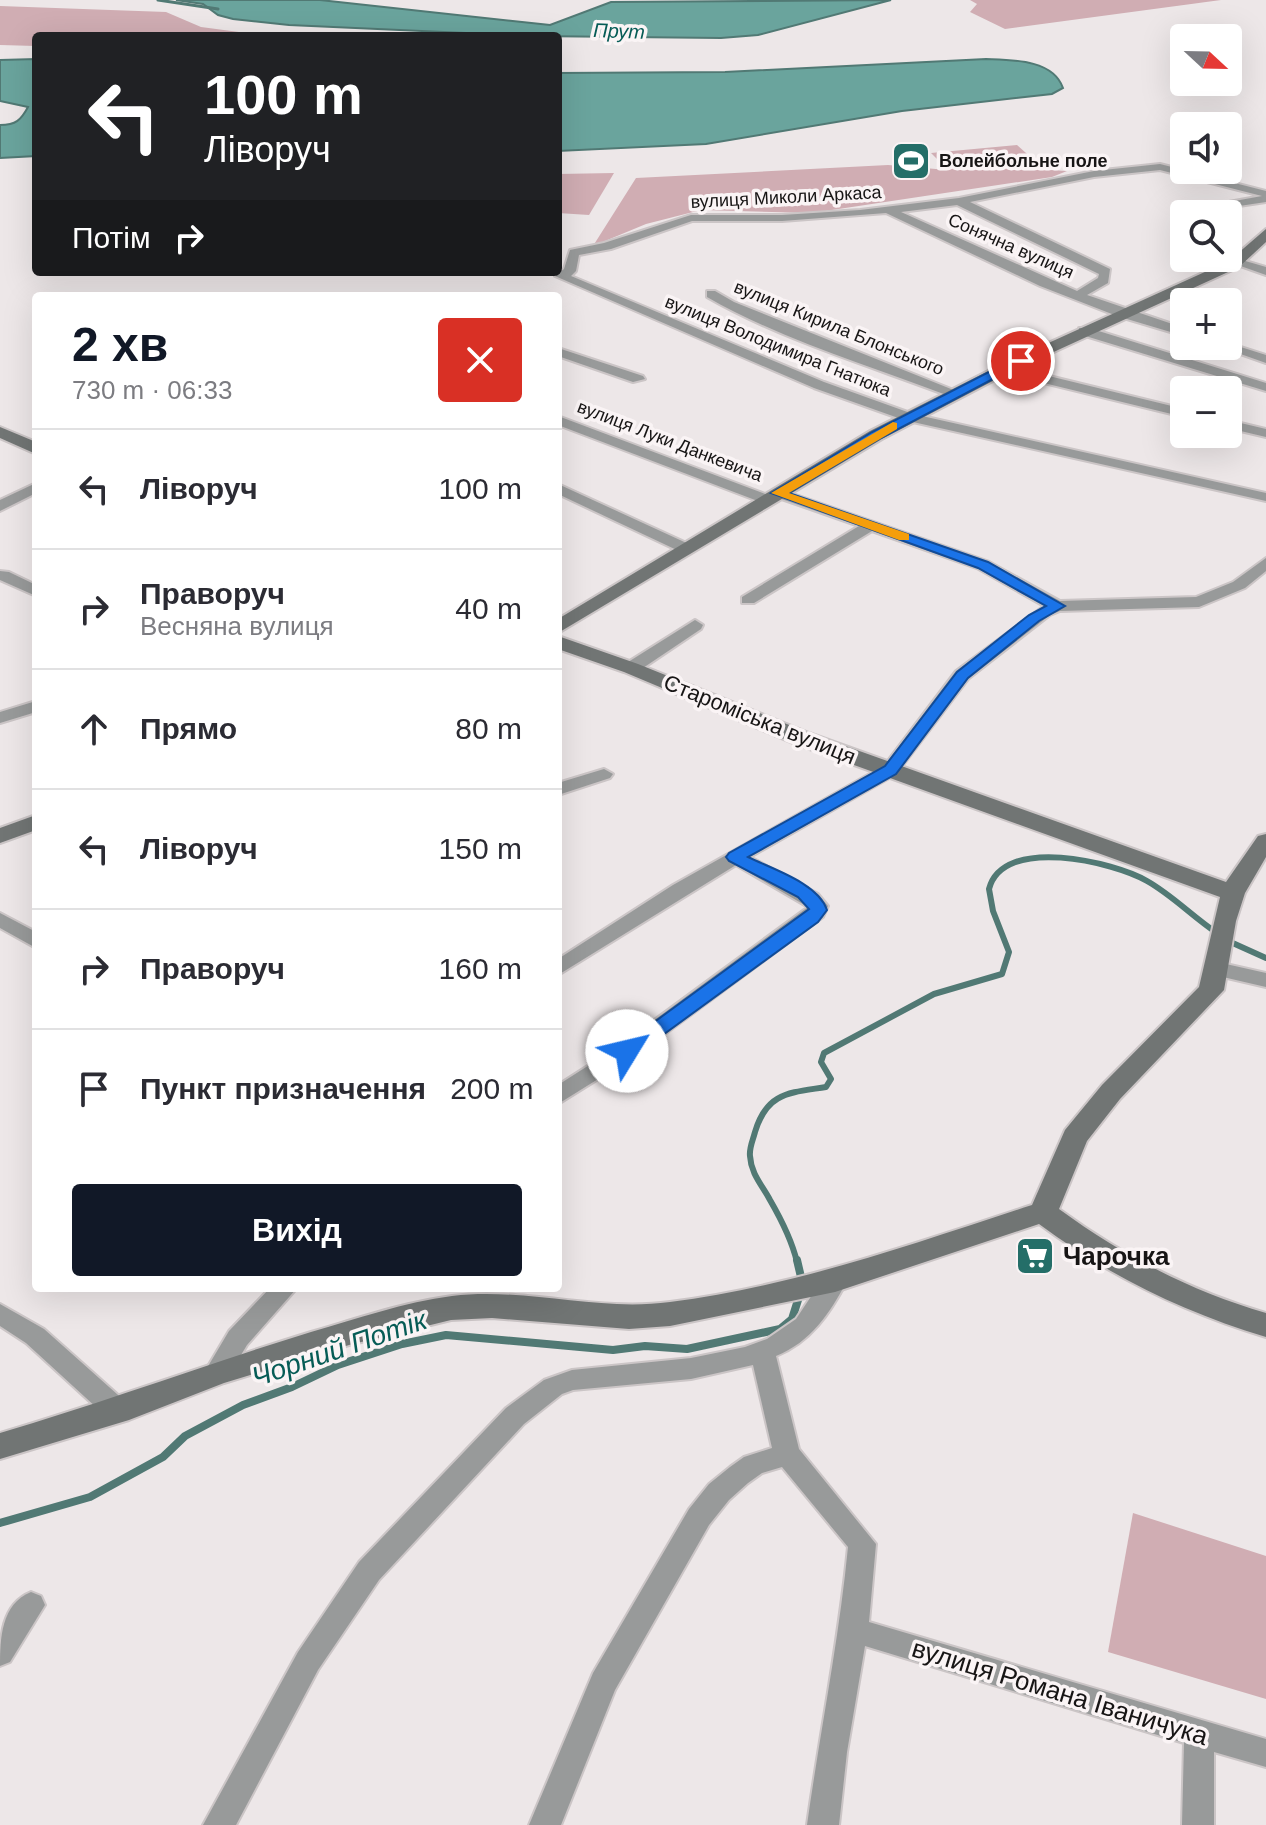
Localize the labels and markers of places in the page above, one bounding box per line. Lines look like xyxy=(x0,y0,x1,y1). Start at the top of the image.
sports icon: Волейбольне поле xyxy=(890,140,932,182)
place label: Волейбольне поле xyxy=(939,151,1108,171)
pin xyxy=(987,327,1055,395)
supermarket icon: Чарочка xyxy=(1014,1235,1056,1277)
place label: Чарочка xyxy=(1063,1241,1170,1271)

